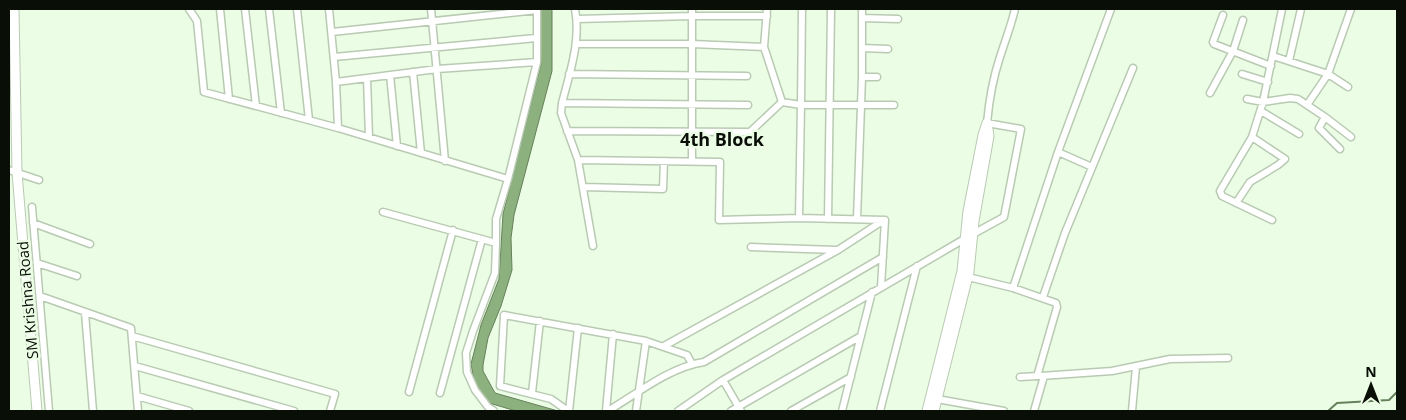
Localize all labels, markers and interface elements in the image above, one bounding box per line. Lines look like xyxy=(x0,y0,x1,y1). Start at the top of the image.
district label: 4th Block xyxy=(680,127,765,151)
street label: SM Krishna Road xyxy=(12,240,42,360)
north arrow xyxy=(1346,360,1396,410)
text: N xyxy=(1365,362,1377,381)

